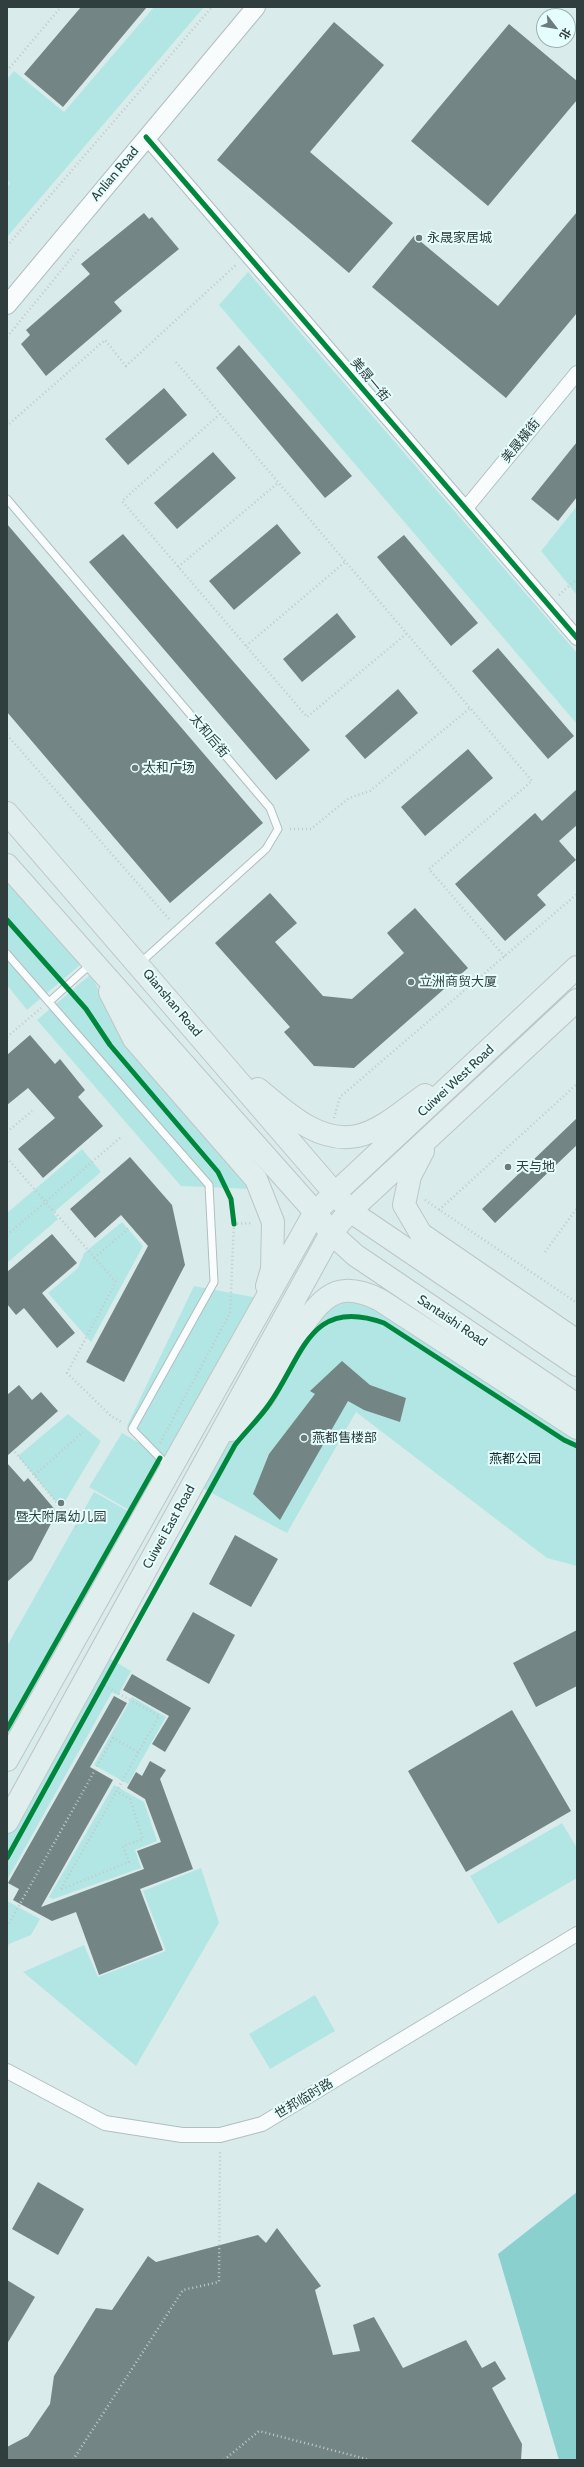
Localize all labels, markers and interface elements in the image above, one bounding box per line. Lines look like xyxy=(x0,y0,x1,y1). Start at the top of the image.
north arrow xyxy=(536,8,576,48)
text: 北 xyxy=(557,25,574,42)
street label: Anlian Road xyxy=(88,144,142,204)
place label: 永晟家居城 xyxy=(427,230,492,246)
marker: 永晟家居城 xyxy=(414,233,424,243)
street label: 美晟一街 xyxy=(347,355,393,405)
street label: 美晟橫街 xyxy=(499,416,543,466)
street label: 太和后街 xyxy=(186,711,232,761)
place label: 太和广场 xyxy=(143,760,195,776)
marker: 太和广场 xyxy=(130,763,140,773)
street label: Qianshan Road xyxy=(139,966,205,1040)
place label: 立洲商贸大厦 xyxy=(419,974,497,990)
marker: 立洲商贸大厦 xyxy=(406,977,416,987)
street label: Cuiwei West Road xyxy=(415,1042,497,1120)
place label: 天与地 xyxy=(516,1159,555,1175)
marker: 天与地 xyxy=(503,1162,513,1172)
street label: Santaishi Road xyxy=(414,1292,490,1350)
place label: 燕都售楼部 xyxy=(312,1430,377,1446)
marker: 燕都售楼部 xyxy=(299,1433,309,1443)
park label: 燕都公园 xyxy=(489,1451,541,1467)
street label: Cuiwei East Road xyxy=(140,1482,198,1572)
marker: 暨大附属幼儿园 xyxy=(56,1498,66,1508)
place label: 暨大附属幼儿园 xyxy=(16,1509,106,1525)
street label: 世邦临时路 xyxy=(272,2076,336,2122)

